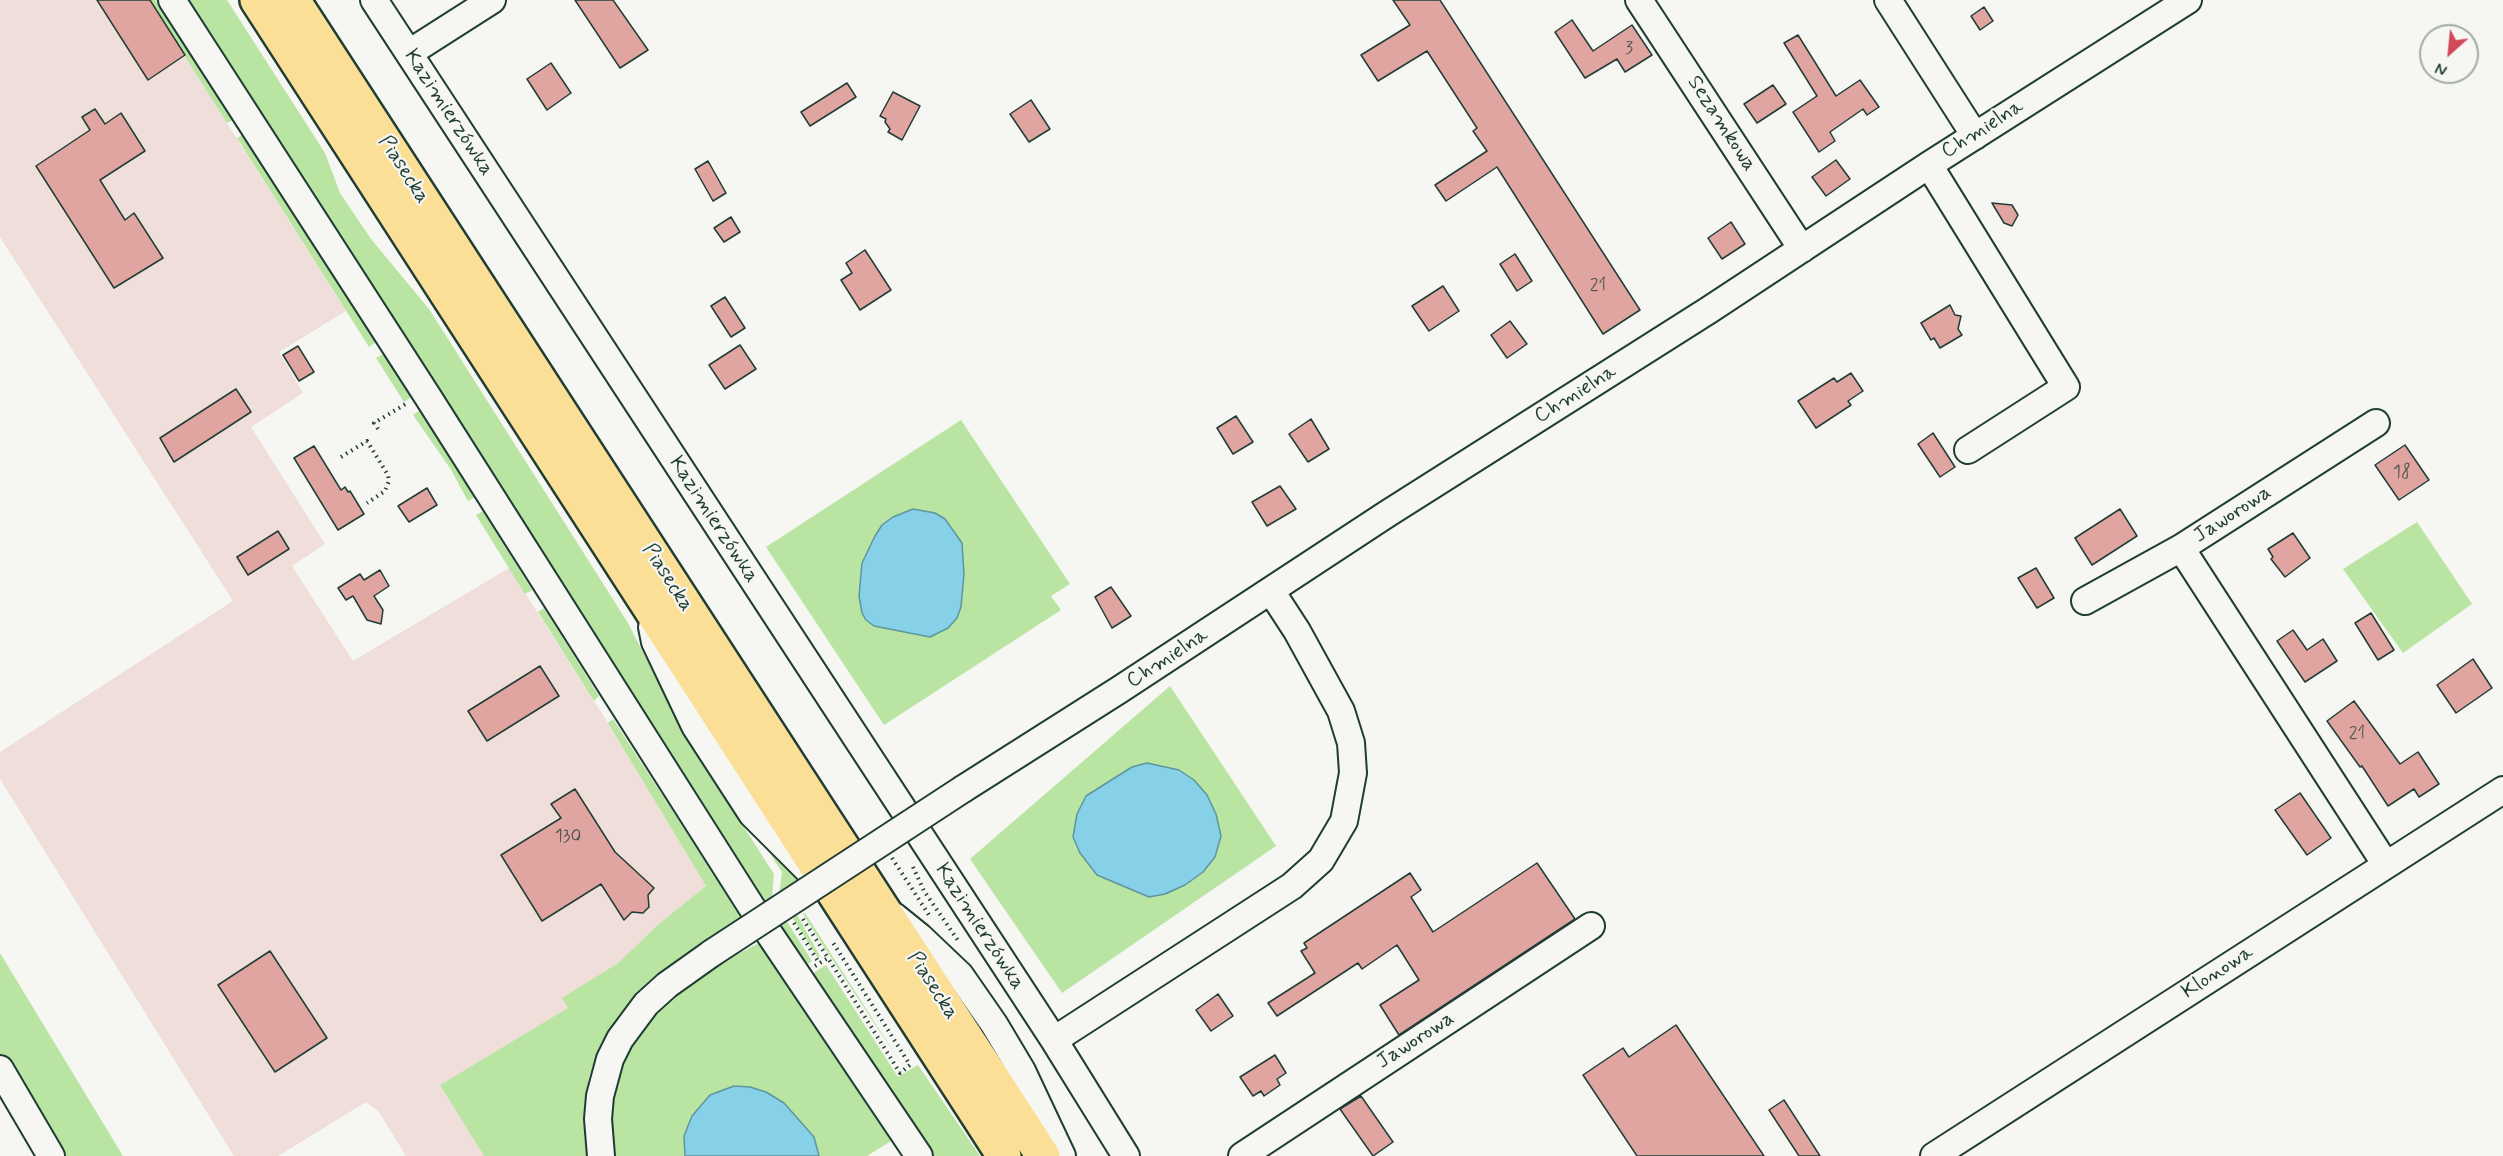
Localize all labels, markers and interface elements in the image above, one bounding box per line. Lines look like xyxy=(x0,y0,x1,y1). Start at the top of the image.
north arrow xyxy=(2419,24,2479,84)
house number: 3 xyxy=(1625,38,1633,60)
street label: Kazimierzówka xyxy=(398,45,498,181)
text: N xyxy=(2432,57,2451,80)
street label: Sezamkowa xyxy=(1681,71,1761,177)
street label: Chmielna xyxy=(1937,95,2029,165)
street label: Piasecka xyxy=(372,131,434,209)
house number: 21 xyxy=(1590,275,1606,297)
street label: Chmielna xyxy=(1530,360,1622,430)
street label: Kazimierzówka xyxy=(663,452,763,588)
house number: 18 xyxy=(2393,462,2411,484)
street label: Jaworowa xyxy=(2190,481,2276,549)
street label: Piasecka xyxy=(636,539,698,617)
street label: Chmielna xyxy=(1123,623,1213,695)
house number: 21 xyxy=(2349,723,2365,745)
house number: 130 xyxy=(555,826,581,848)
street label: Kazimierzówka xyxy=(929,859,1029,995)
street label: Klonowa xyxy=(2177,941,2259,1005)
street label: Piasecka xyxy=(901,947,963,1025)
street label: Jaworowa xyxy=(1373,1007,1459,1075)

